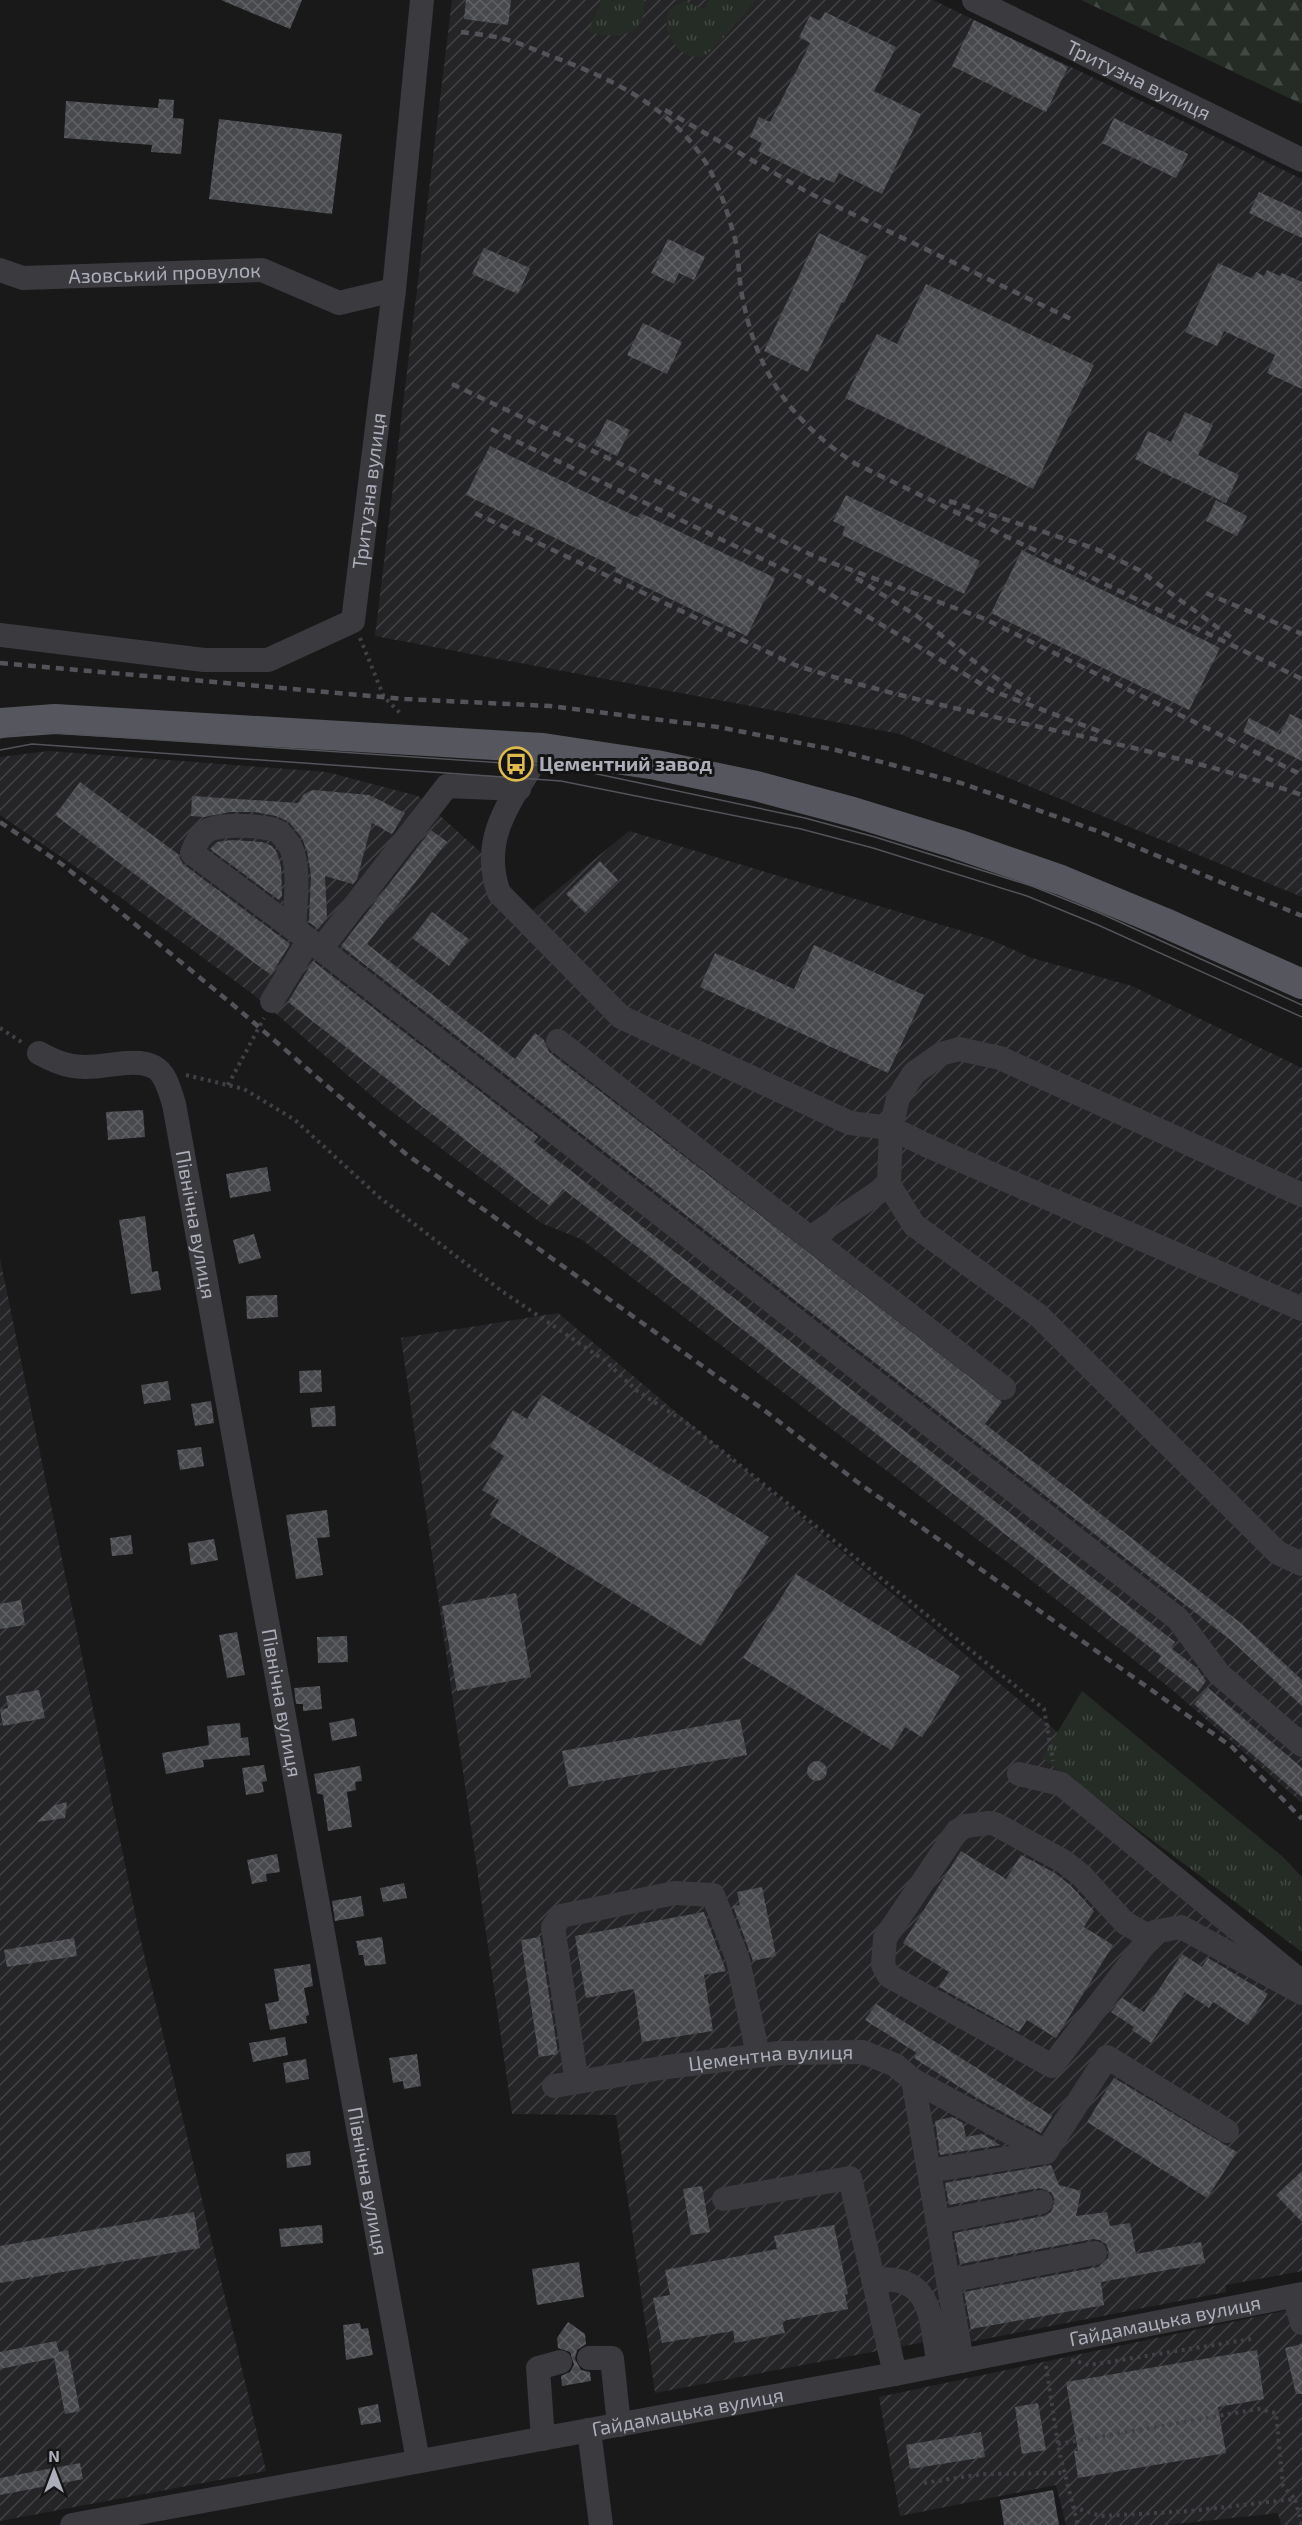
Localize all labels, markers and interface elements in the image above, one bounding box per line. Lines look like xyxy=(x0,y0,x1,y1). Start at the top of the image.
street label: Тритузна вулиця xyxy=(1063,34,1215,125)
street label: Азовський провулок xyxy=(68,257,261,287)
street label: Тритузна вулиця xyxy=(347,411,390,571)
bus stop icon: Цементний завод xyxy=(498,746,534,782)
place label: Цементний завод xyxy=(539,751,713,775)
street label: Північна вулиця xyxy=(172,1148,222,1301)
street label: Північна вулиця xyxy=(258,1626,308,1779)
street label: Цементна вулиця xyxy=(687,2039,854,2075)
street label: Північна вулиця xyxy=(344,2105,394,2257)
street label: Гайдамацька вулиця xyxy=(1067,2289,1263,2350)
street label: Гайдамацька вулиця xyxy=(590,2382,786,2440)
north arrow xyxy=(24,2441,84,2501)
text: N xyxy=(48,2446,60,2465)

